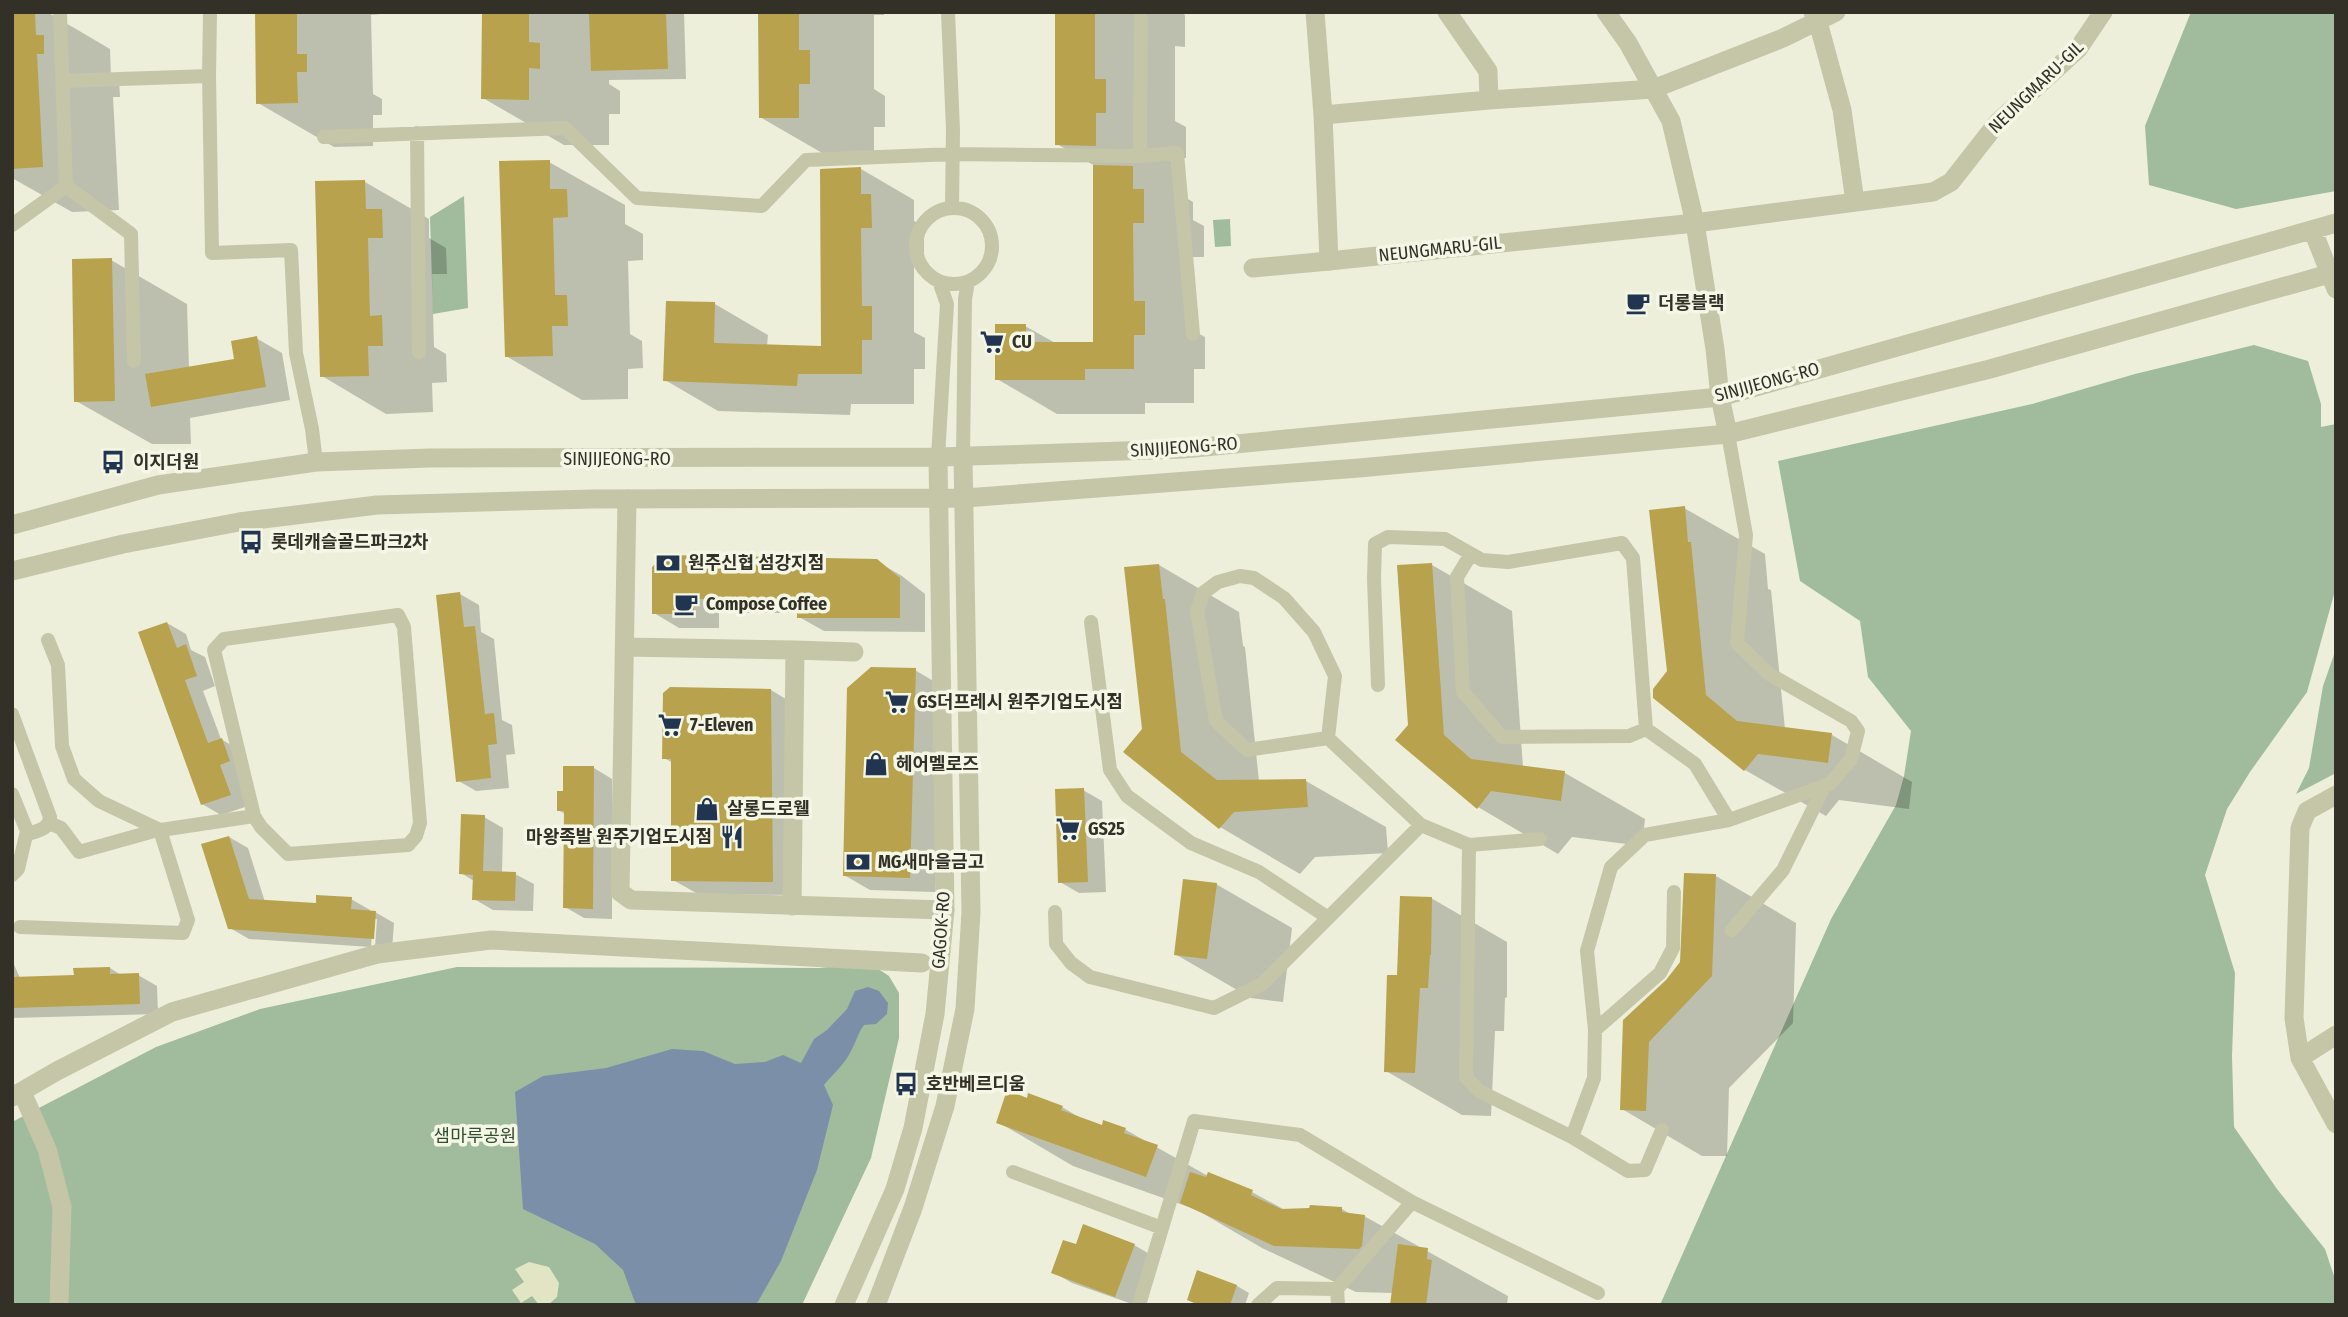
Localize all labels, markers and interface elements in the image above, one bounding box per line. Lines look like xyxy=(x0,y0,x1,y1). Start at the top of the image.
street label: NEUNGMARU-GIL xyxy=(1984,36,2088,138)
street label: NEUNGMARU-GIL xyxy=(1378,232,1503,266)
cafe icon: 더롱블랙 xyxy=(1624,289,1652,317)
place label: 더롱블랙 xyxy=(1658,292,1724,314)
supermarket icon: CU xyxy=(978,328,1006,356)
place label: CU xyxy=(1012,331,1032,353)
street label: SINJIJEONG-RO xyxy=(1712,357,1822,407)
street label: SINJIJEONG-RO xyxy=(1130,432,1238,462)
bus stop icon: 이지더원 xyxy=(99,448,127,476)
street label: SINJIJEONG-RO xyxy=(563,448,671,470)
place label: 이지더원 xyxy=(133,451,199,473)
bus stop icon: 롯데캐슬골드파크2차 xyxy=(237,528,265,556)
place label: 롯데캐슬골드파크2차 xyxy=(271,531,429,553)
bank icon: 원주신협 섬강지점 xyxy=(654,549,682,577)
place label: 원주신협 섬강지점 xyxy=(688,552,824,574)
cafe icon: Compose Coffee xyxy=(672,590,700,618)
place label: Compose Coffee xyxy=(706,593,827,615)
supermarket icon: GS더프레시 원주기업도시점 xyxy=(883,688,911,716)
place label: GS더프레시 원주기업도시점 xyxy=(917,691,1123,713)
supermarket icon: 7-Eleven xyxy=(656,711,684,739)
place label: 7-Eleven xyxy=(690,714,753,736)
shop icon: 헤어멜로즈 xyxy=(862,750,890,778)
place label: 헤어멜로즈 xyxy=(896,753,979,775)
shop icon: 살롱드로웰 xyxy=(693,795,721,823)
place label: 살롱드로웰 xyxy=(727,798,810,820)
supermarket icon: GS25 xyxy=(1054,815,1082,843)
place label: GS25 xyxy=(1088,818,1125,840)
restaurant icon: 마왕족발 원주기업도시점 xyxy=(718,823,746,851)
place label: 마왕족발 원주기업도시점 xyxy=(526,826,712,848)
bank icon: MG새마을금고 xyxy=(844,848,872,876)
place label: MG새마을금고 xyxy=(878,851,984,873)
street label: GAGOK-RO xyxy=(927,890,955,970)
bus stop icon: 호반베르디움 xyxy=(892,1070,920,1098)
place label: 호반베르디움 xyxy=(926,1073,1025,1095)
park label: 샘마루공원 xyxy=(434,1125,516,1147)

